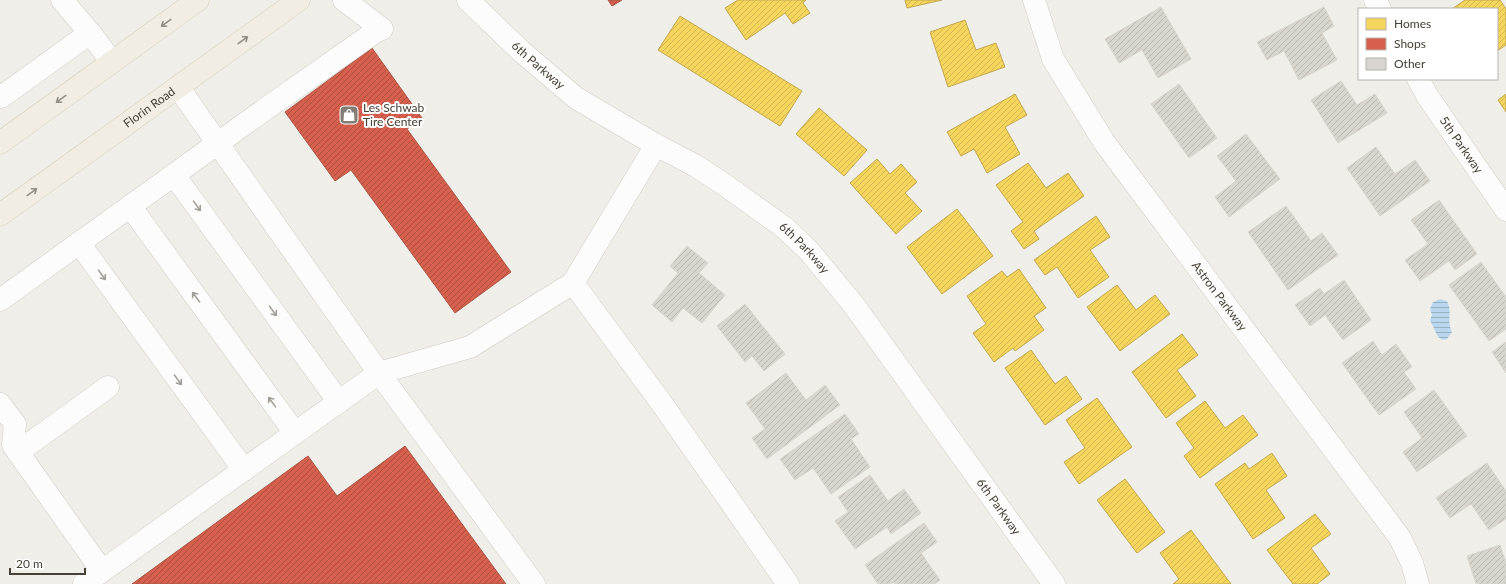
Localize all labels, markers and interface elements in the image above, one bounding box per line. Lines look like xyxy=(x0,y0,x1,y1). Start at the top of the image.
legend xyxy=(1358,8,1498,80)
text: Homes xyxy=(1394,16,1431,31)
one-way arrow xyxy=(161,19,172,27)
one-way arrow xyxy=(237,36,248,44)
text: Shops xyxy=(1394,36,1426,51)
street label: 6th Parkway xyxy=(509,38,569,93)
text: Other xyxy=(1394,56,1426,71)
street label: Florin Road xyxy=(120,84,178,131)
one-way arrow xyxy=(56,95,67,103)
place label: Les Schwab Tire Center xyxy=(363,100,425,129)
shop icon: Les Schwab Tire Center xyxy=(338,104,360,126)
street label: 5th Parkway xyxy=(1437,113,1487,177)
one-way arrow xyxy=(26,188,37,196)
one-way arrow xyxy=(192,201,201,212)
street label: 6th Parkway xyxy=(777,218,833,277)
street label: Astron Parkway xyxy=(1189,258,1251,334)
one-way arrow xyxy=(98,269,106,280)
one-way arrow xyxy=(191,291,200,302)
one-way arrow xyxy=(269,306,278,317)
one-way arrow xyxy=(174,374,182,385)
one-way arrow xyxy=(268,396,276,407)
street label: 6th Parkway xyxy=(974,475,1025,538)
scale bar xyxy=(10,550,85,576)
text: 20 m xyxy=(16,556,43,571)

